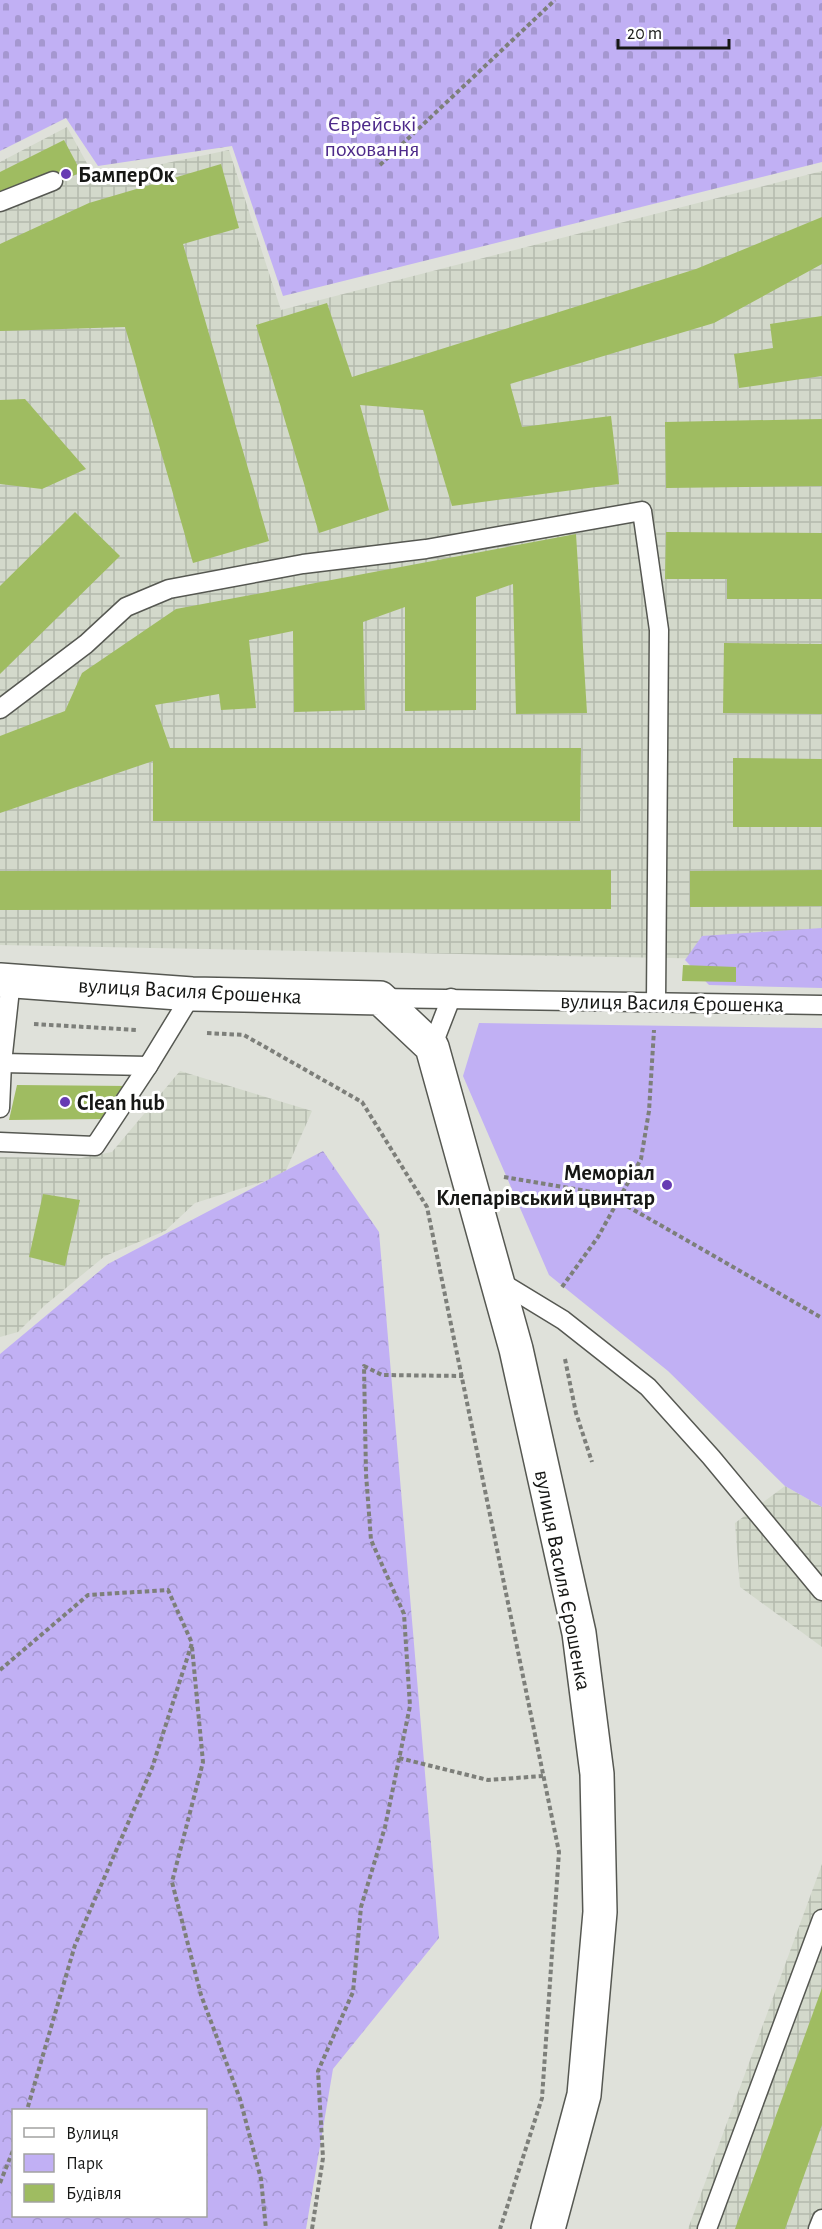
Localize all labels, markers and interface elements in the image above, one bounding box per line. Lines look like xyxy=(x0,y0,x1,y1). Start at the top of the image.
scale bar xyxy=(618,12,729,50)
text: 20 m xyxy=(627,25,662,43)
park label: Єврейські поховання xyxy=(325,113,419,160)
place label: БамперОк xyxy=(78,164,175,186)
marker: БамперОк xyxy=(59,167,73,181)
street label: вулиця Василя Єрошенка xyxy=(78,974,302,1008)
street label: вулиця Василя Єрошенка xyxy=(560,990,784,1016)
place label: Clean hub xyxy=(77,1092,165,1114)
marker: Clean hub xyxy=(58,1095,72,1109)
place label: Меморіал Клепарівський цвинтар xyxy=(436,1162,655,1209)
marker: Меморіал Клепарівський цвинтар xyxy=(660,1178,674,1192)
street label: вулиця Василя Єрошенка xyxy=(531,1468,595,1692)
legend xyxy=(12,2109,207,2217)
text: Вулиця xyxy=(66,2125,119,2143)
text: Парк xyxy=(66,2155,104,2173)
text: Будівля xyxy=(66,2185,122,2203)

